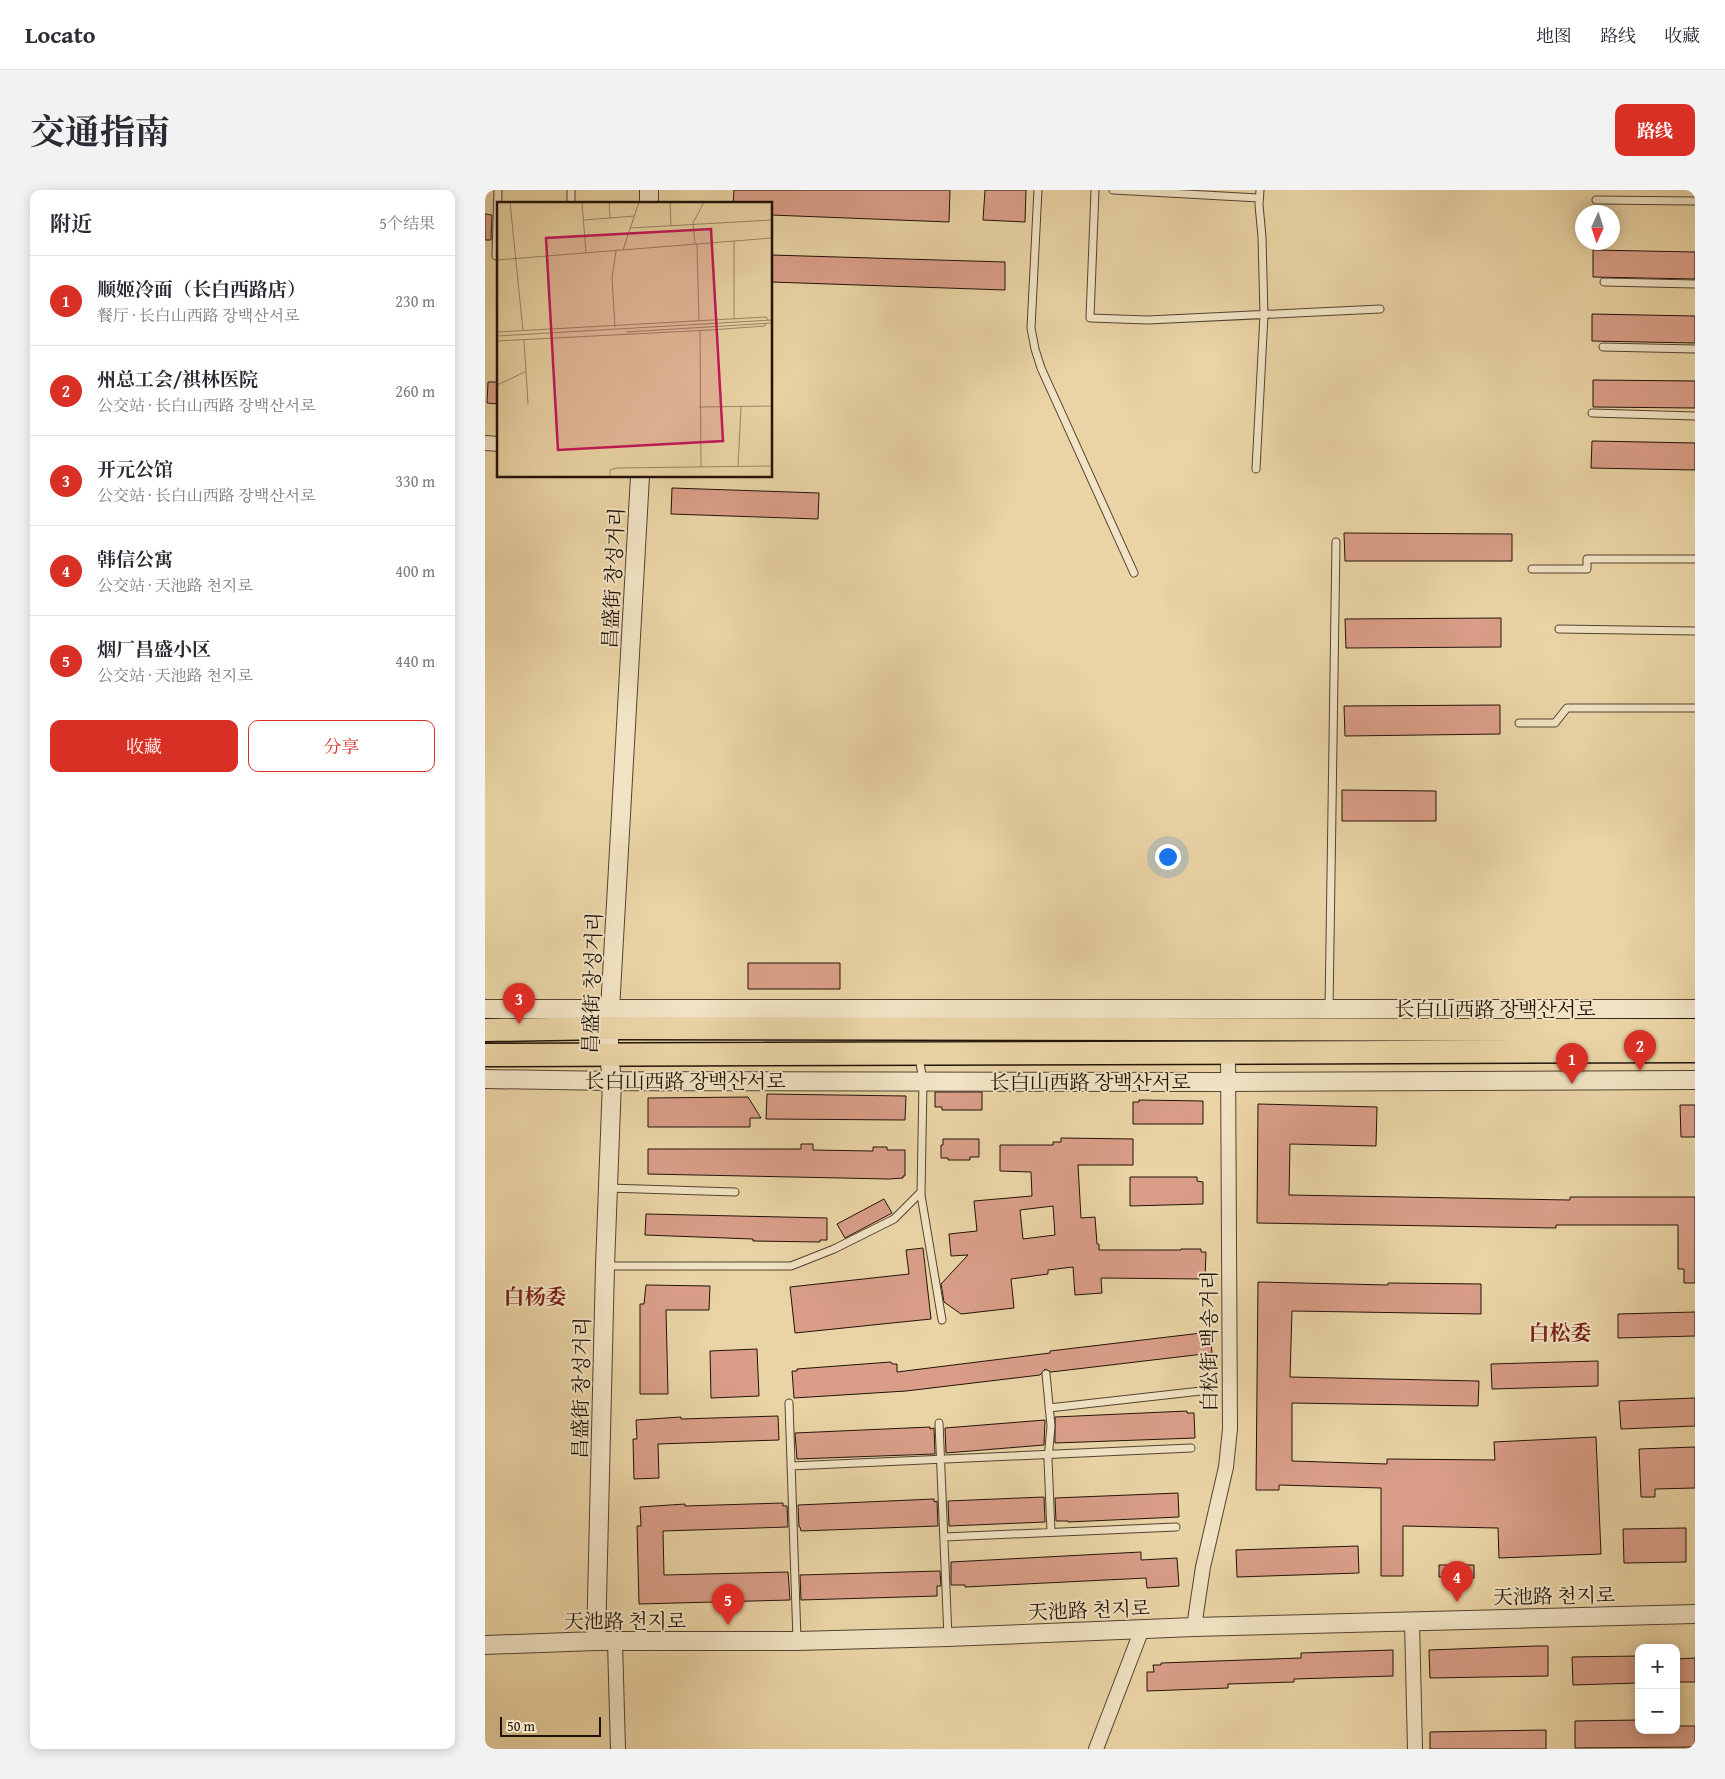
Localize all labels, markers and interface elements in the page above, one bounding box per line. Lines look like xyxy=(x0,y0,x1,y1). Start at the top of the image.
text: Locato xyxy=(25,17,96,52)
text: 地图 xyxy=(1536,22,1572,49)
text: 路线 xyxy=(1600,22,1636,49)
text: 收藏 xyxy=(1664,22,1700,49)
button: 路线 xyxy=(1615,104,1695,156)
text: 交通指南 xyxy=(30,106,170,157)
inset map xyxy=(497,202,773,478)
north arrow xyxy=(1575,205,1620,250)
text: 附近 xyxy=(50,208,92,239)
text: 5个结果 xyxy=(379,211,435,235)
text: 顺姬冷面（长白西路店） xyxy=(97,275,306,303)
text: 1 xyxy=(62,289,70,313)
text: 230 m xyxy=(395,289,435,313)
text: 餐厅 · 长白山西路 장백산서로 xyxy=(97,303,300,327)
text: 州总工会/祺林医院 xyxy=(97,365,258,393)
text: 2 xyxy=(62,379,70,403)
text: 260 m xyxy=(395,379,435,403)
text: 公交站 · 长白山西路 장백산서로 xyxy=(97,393,316,417)
text: 开元公馆 xyxy=(97,455,173,483)
text: 3 xyxy=(62,469,70,493)
text: 330 m xyxy=(395,469,435,493)
text: 公交站 · 长白山西路 장백산서로 xyxy=(97,483,316,507)
street label: 昌盛街 창성거리 xyxy=(594,506,631,649)
text: 韩信公寓 xyxy=(97,545,173,573)
text: 4 xyxy=(62,559,70,583)
text: 400 m xyxy=(395,559,435,583)
text: 公交站 · 天池路 천지로 xyxy=(97,573,253,597)
text: 烟厂昌盛小区 xyxy=(97,635,211,663)
text: 5 xyxy=(62,649,70,673)
text: 440 m xyxy=(395,649,435,673)
text: 公交站 · 天池路 천지로 xyxy=(97,663,253,687)
button: 收藏 xyxy=(50,720,238,772)
button: 分享 xyxy=(248,720,435,772)
your location xyxy=(1155,844,1181,870)
street label: 昌盛街 창성거리 xyxy=(575,912,608,1054)
pin: 3 xyxy=(503,983,535,1024)
street label: 长白山西路 장백산서로 xyxy=(1394,994,1596,1023)
pin: 2 xyxy=(1624,1030,1656,1071)
pin: 1 xyxy=(1556,1043,1588,1084)
street label: 长白山西路 장백산서로 xyxy=(584,1066,786,1095)
street label: 长白山西路 장백산서로 xyxy=(989,1067,1191,1096)
street label: 白松街 백송거리 xyxy=(1194,1270,1223,1412)
district label: 白杨委 xyxy=(504,1281,567,1312)
street label: 昌盛街 창성거리 xyxy=(565,1317,596,1459)
district label: 白松委 xyxy=(1529,1317,1592,1348)
pin: 4 xyxy=(1441,1561,1473,1602)
street label: 天池路 천지로 xyxy=(1493,1580,1615,1611)
pin: 5 xyxy=(712,1584,744,1625)
street label: 天池路 천지로 xyxy=(1027,1593,1151,1626)
street label: 天池路 천지로 xyxy=(564,1606,686,1635)
map controls xyxy=(1635,1644,1680,1734)
button: + xyxy=(1635,1644,1680,1689)
button: − xyxy=(1635,1689,1680,1734)
scale bar xyxy=(500,1714,601,1737)
text: 50 m xyxy=(507,1716,535,1736)

